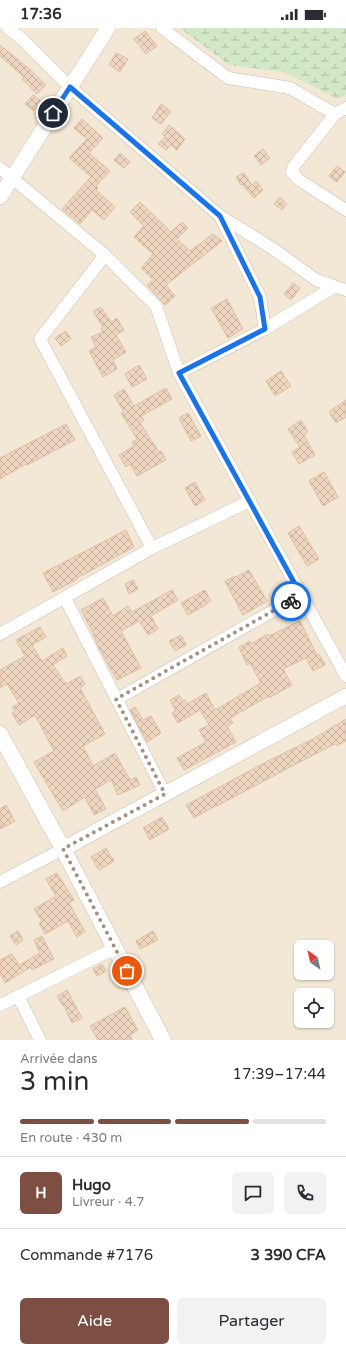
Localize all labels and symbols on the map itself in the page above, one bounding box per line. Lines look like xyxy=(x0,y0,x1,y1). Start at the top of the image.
pin xyxy=(36,96,70,130)
courier xyxy=(271,581,311,621)
north arrow xyxy=(294,940,334,980)
pin xyxy=(110,954,144,988)

